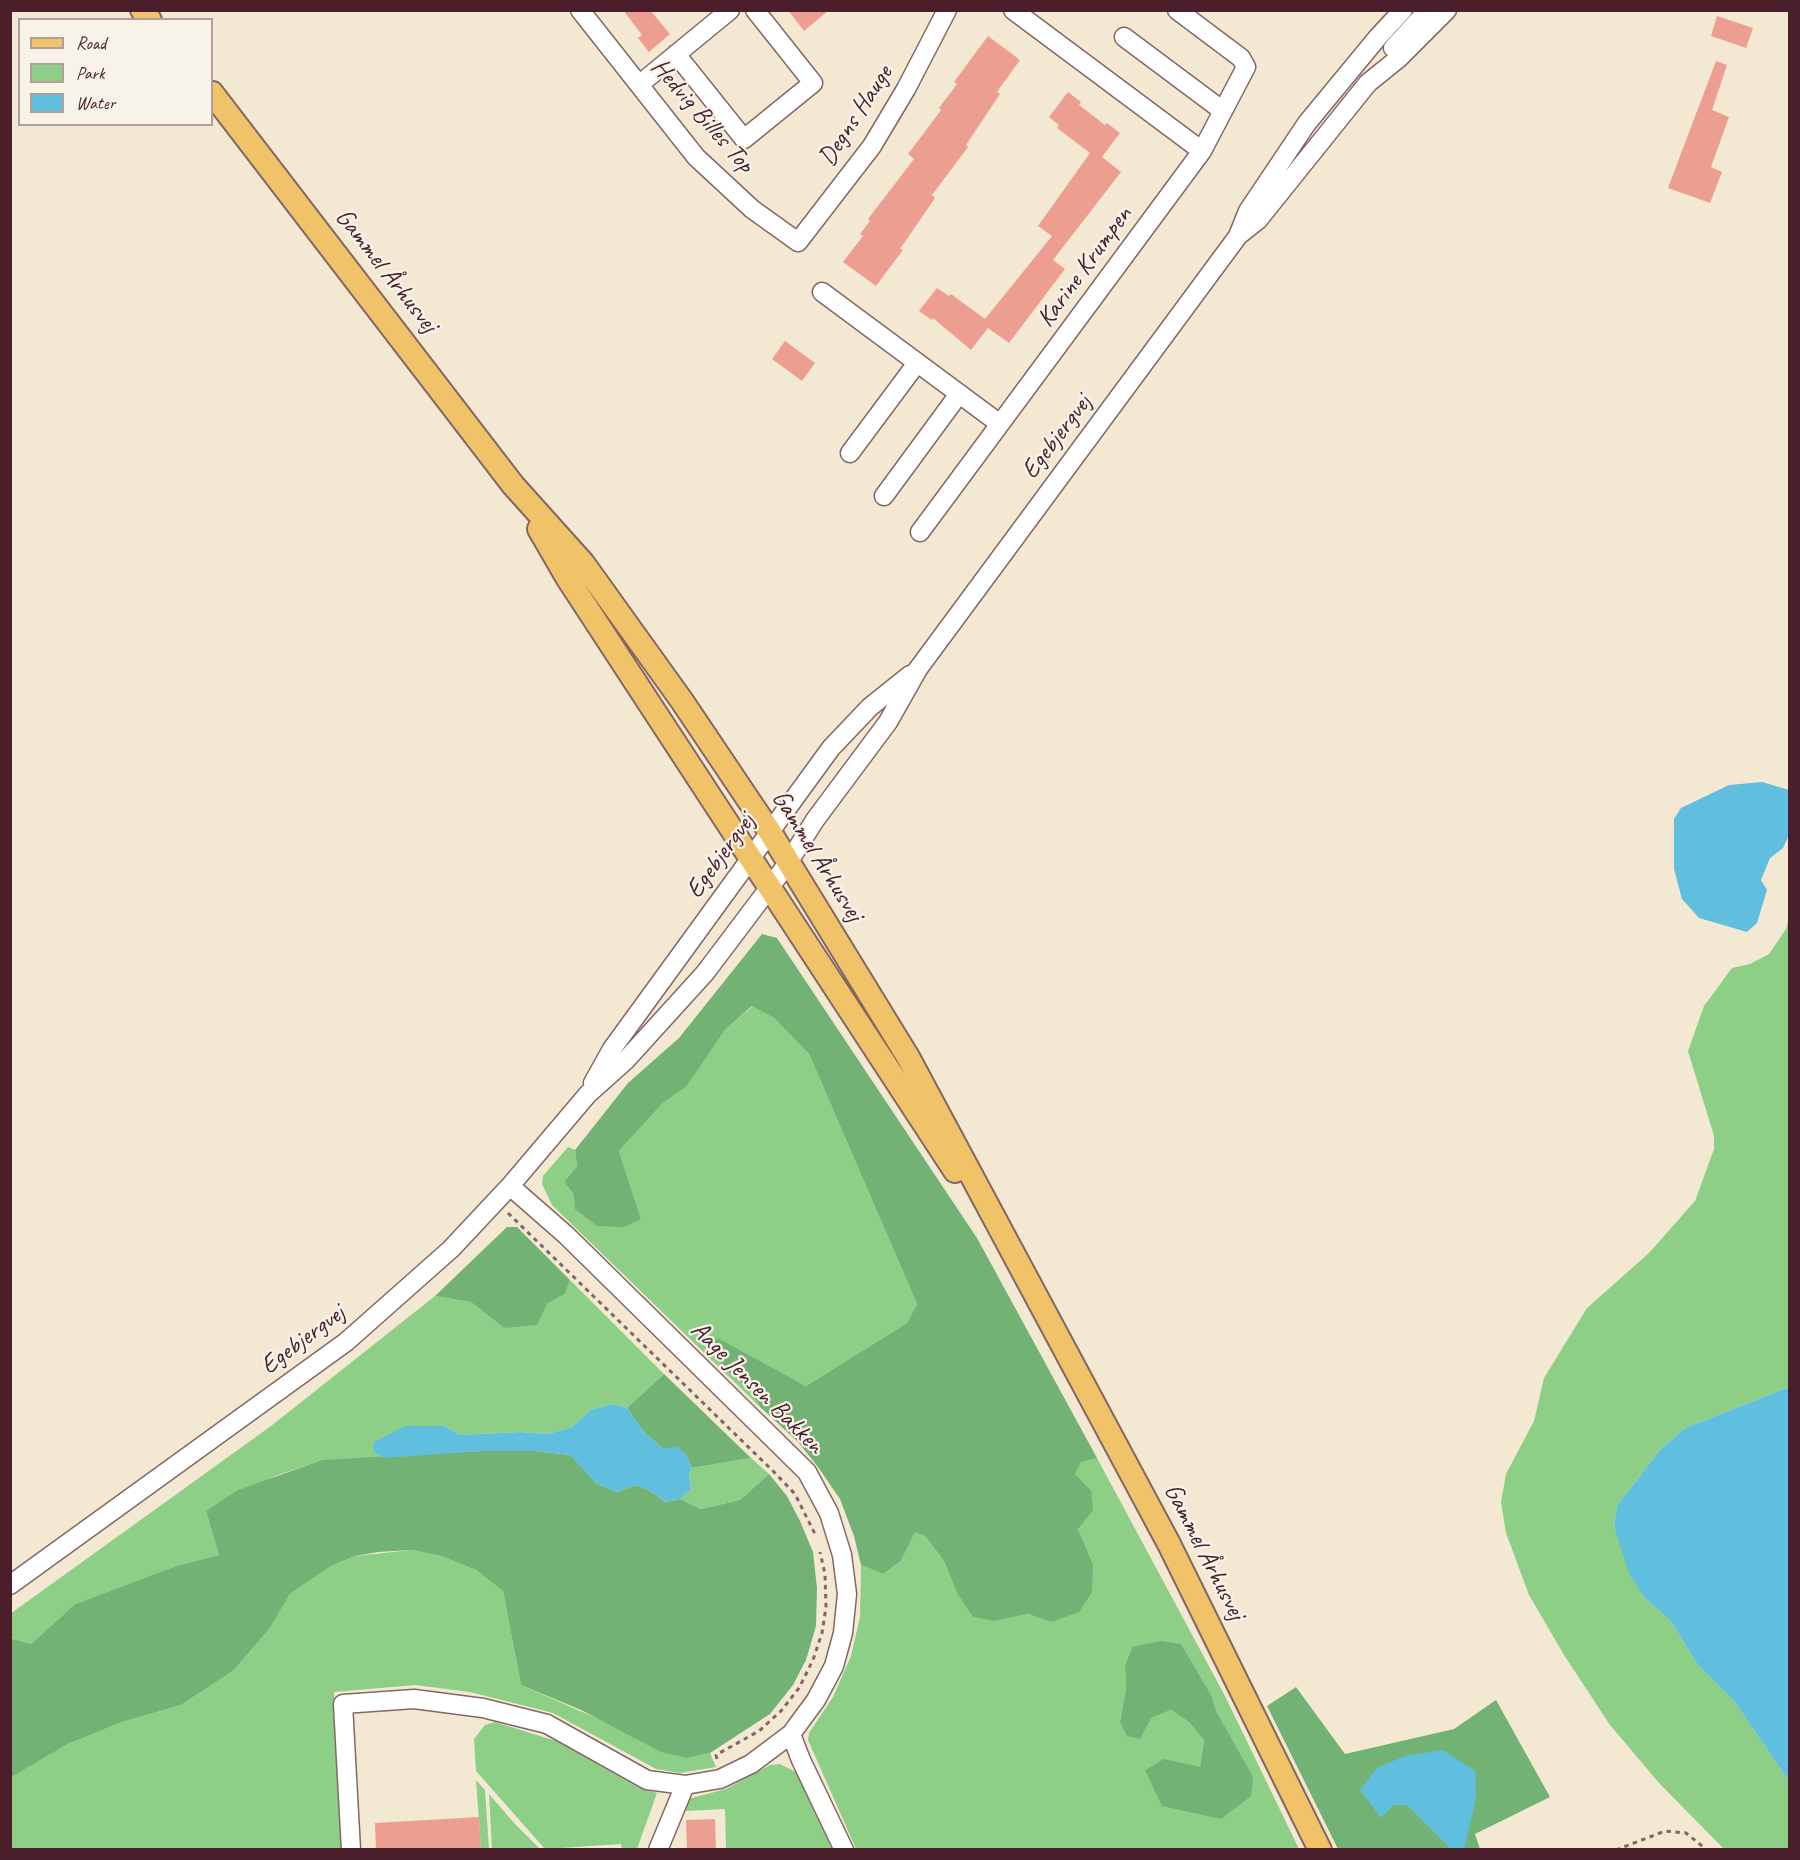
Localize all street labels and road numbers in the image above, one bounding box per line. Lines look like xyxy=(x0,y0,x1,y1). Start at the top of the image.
street label: Hedvig Billes Top xyxy=(644,52,760,180)
street label: Degns Hauge xyxy=(812,60,900,172)
street label: Karine Krumpen xyxy=(1031,200,1139,334)
street label: Gammel Århusvej xyxy=(328,203,444,339)
street label: Egebjergvej xyxy=(1015,389,1099,485)
street label: Gammel Århusvej xyxy=(764,785,870,927)
street label: Egebjergvej xyxy=(680,807,762,905)
street label: Egebjergvej xyxy=(255,1298,351,1382)
street label: Aage Jensen Bakken xyxy=(684,1315,830,1461)
street label: Gammel Århusvej xyxy=(1156,1479,1252,1625)

